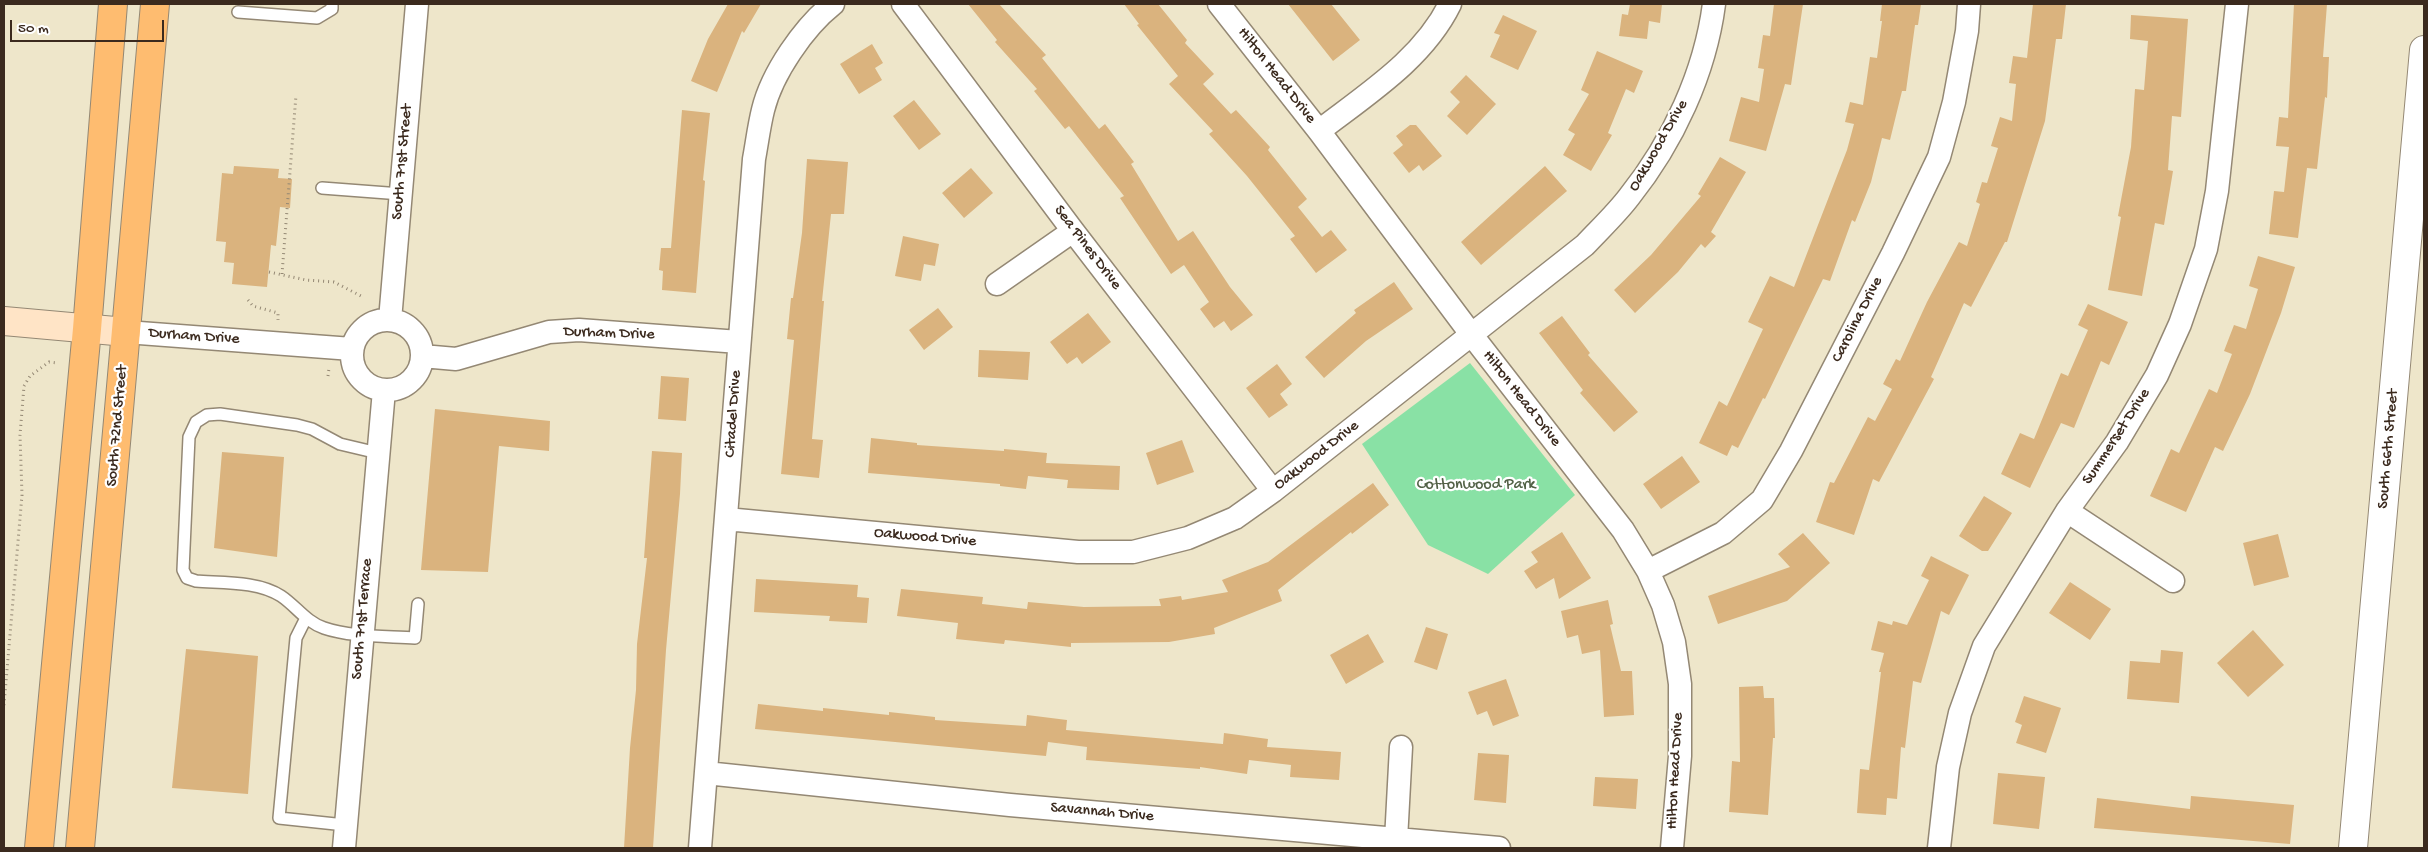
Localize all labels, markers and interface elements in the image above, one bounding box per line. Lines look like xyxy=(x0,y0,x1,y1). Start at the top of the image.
scale bar xyxy=(12,10,166,42)
text: 50 m xyxy=(18,20,49,38)
street label: Hilton Head Drive xyxy=(1233,24,1319,128)
street label: Oakwood Drive xyxy=(1625,97,1693,195)
street label: South 71st Street xyxy=(388,103,418,221)
street label: Sea Pines Drive xyxy=(1049,202,1125,294)
street label: Carolina Drive xyxy=(1828,274,1888,366)
street label: Durham Drive xyxy=(563,323,655,345)
street label: Durham Drive xyxy=(148,324,240,350)
street label: Hilton Head Drive xyxy=(1478,347,1564,451)
street label: South 72nd Street xyxy=(103,365,133,487)
street label: Citadel Drive xyxy=(721,370,747,458)
street label: Summerset Drive xyxy=(2079,385,2155,489)
street label: South 66th Street xyxy=(2374,388,2404,510)
street label: Oakwood Drive xyxy=(1271,417,1363,495)
park label: Cottonwood Park xyxy=(1417,476,1535,496)
street label: Oakwood Drive xyxy=(873,524,977,552)
street label: South 71st Terrace xyxy=(348,558,378,680)
street label: Hilton Head Drive xyxy=(1663,712,1689,830)
street label: Savannah Drive xyxy=(1050,799,1154,827)

